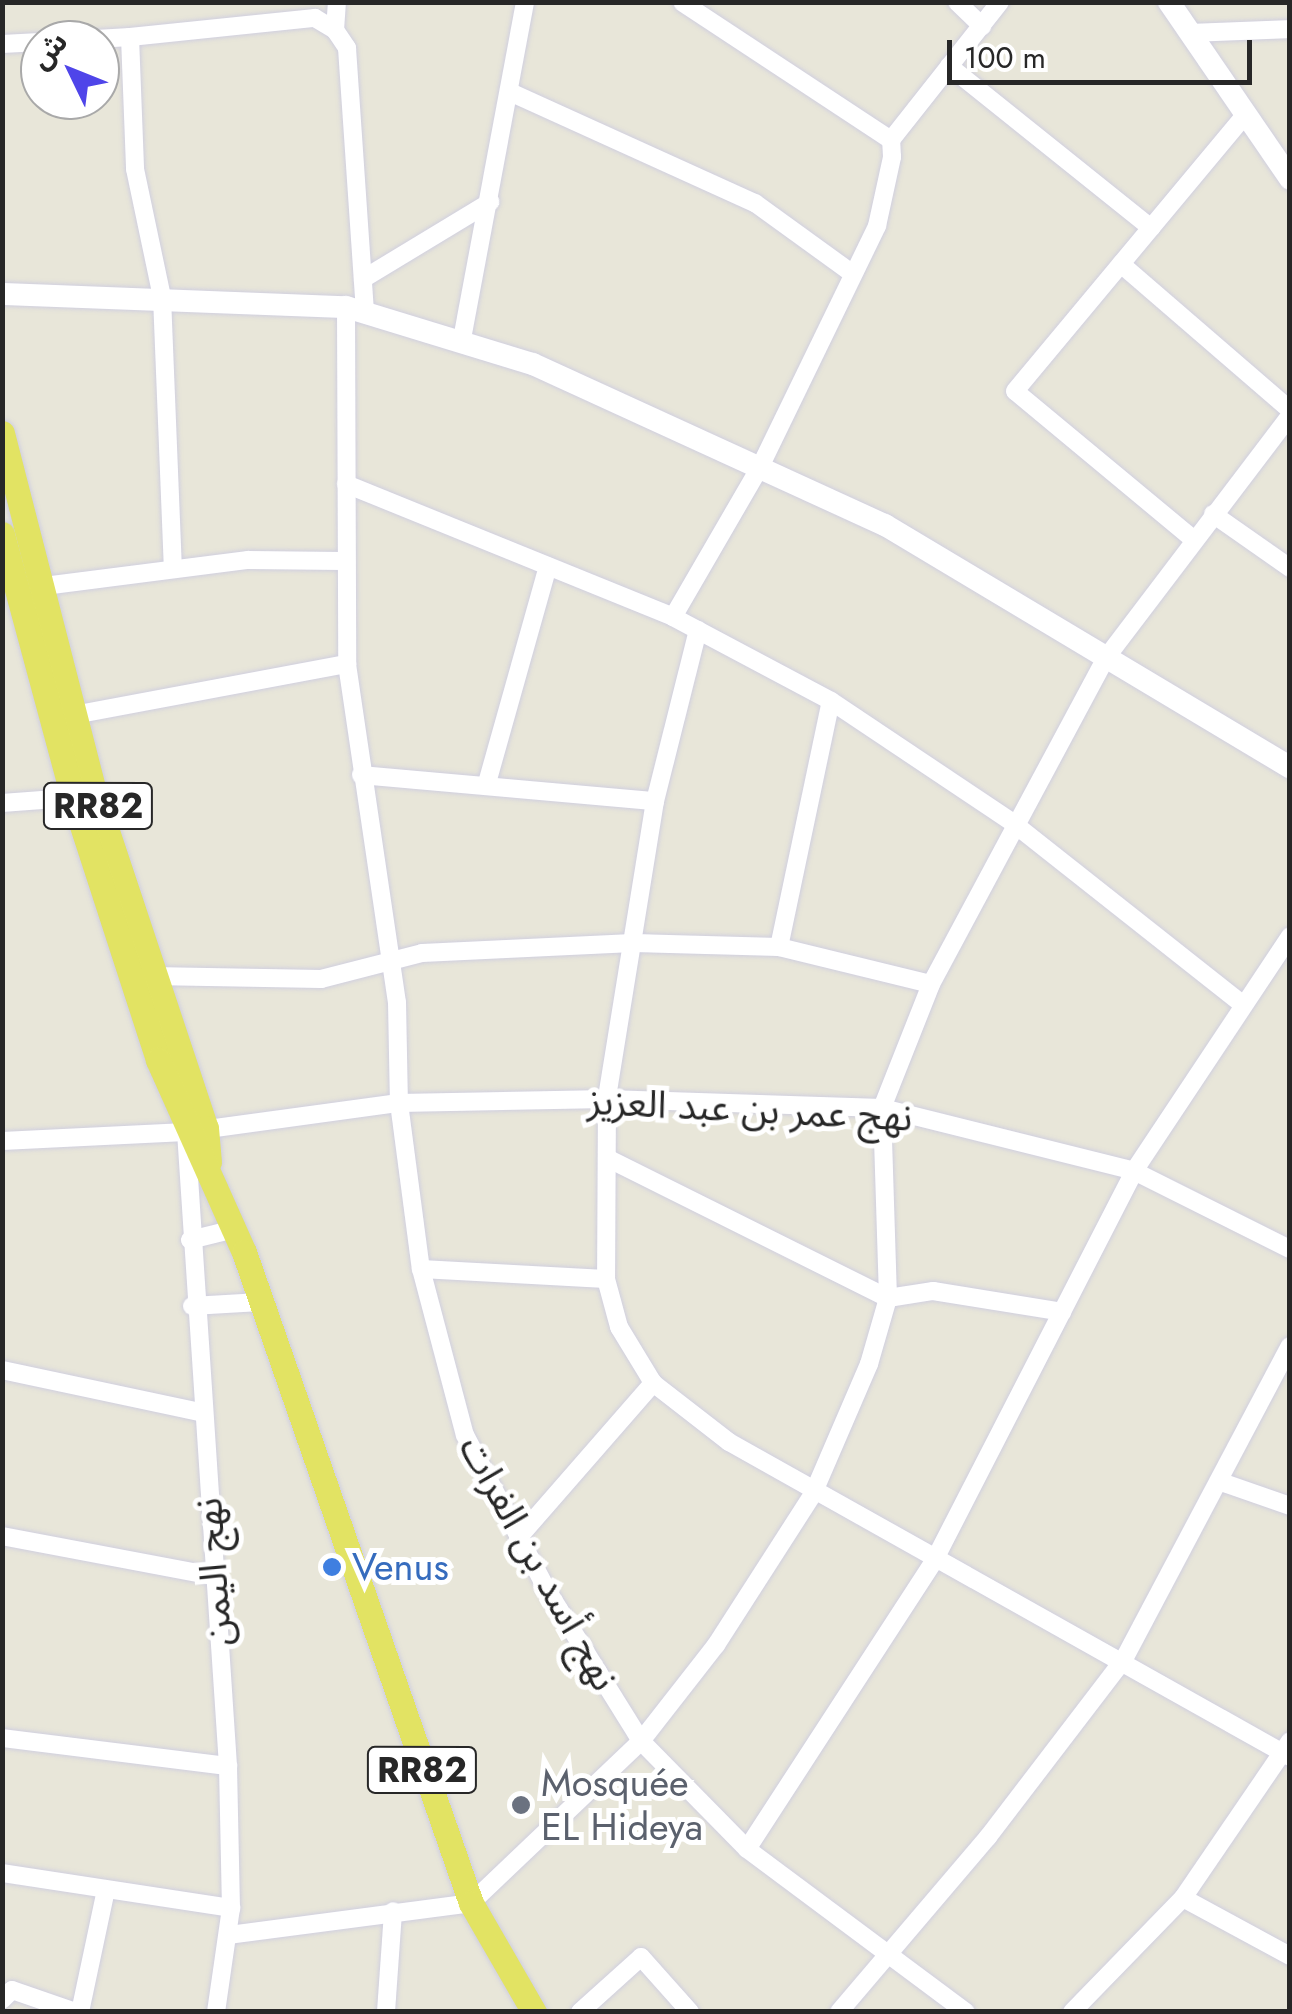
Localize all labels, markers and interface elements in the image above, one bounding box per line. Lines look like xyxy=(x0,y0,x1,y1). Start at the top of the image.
north arrow xyxy=(20,20,120,120)
scale bar xyxy=(952,20,1257,82)
text: ش xyxy=(21,23,77,79)
text: 100 m xyxy=(964,36,1046,79)
road number: RR82 xyxy=(41,776,156,836)
street label: نهج عمر بن عبد العزيز xyxy=(586,1078,914,1140)
street label: نهج أسد بن الفرات xyxy=(450,1428,628,1698)
street label: نهج اليمن xyxy=(185,1496,241,1648)
place label: Venus xyxy=(352,1544,449,1590)
marker: Venus xyxy=(321,1556,343,1578)
road number: RR82 xyxy=(364,1740,480,1800)
place label: Mosquée EL Hideya xyxy=(541,1760,703,1850)
marker: Mosquée EL Hideya xyxy=(510,1794,532,1816)

